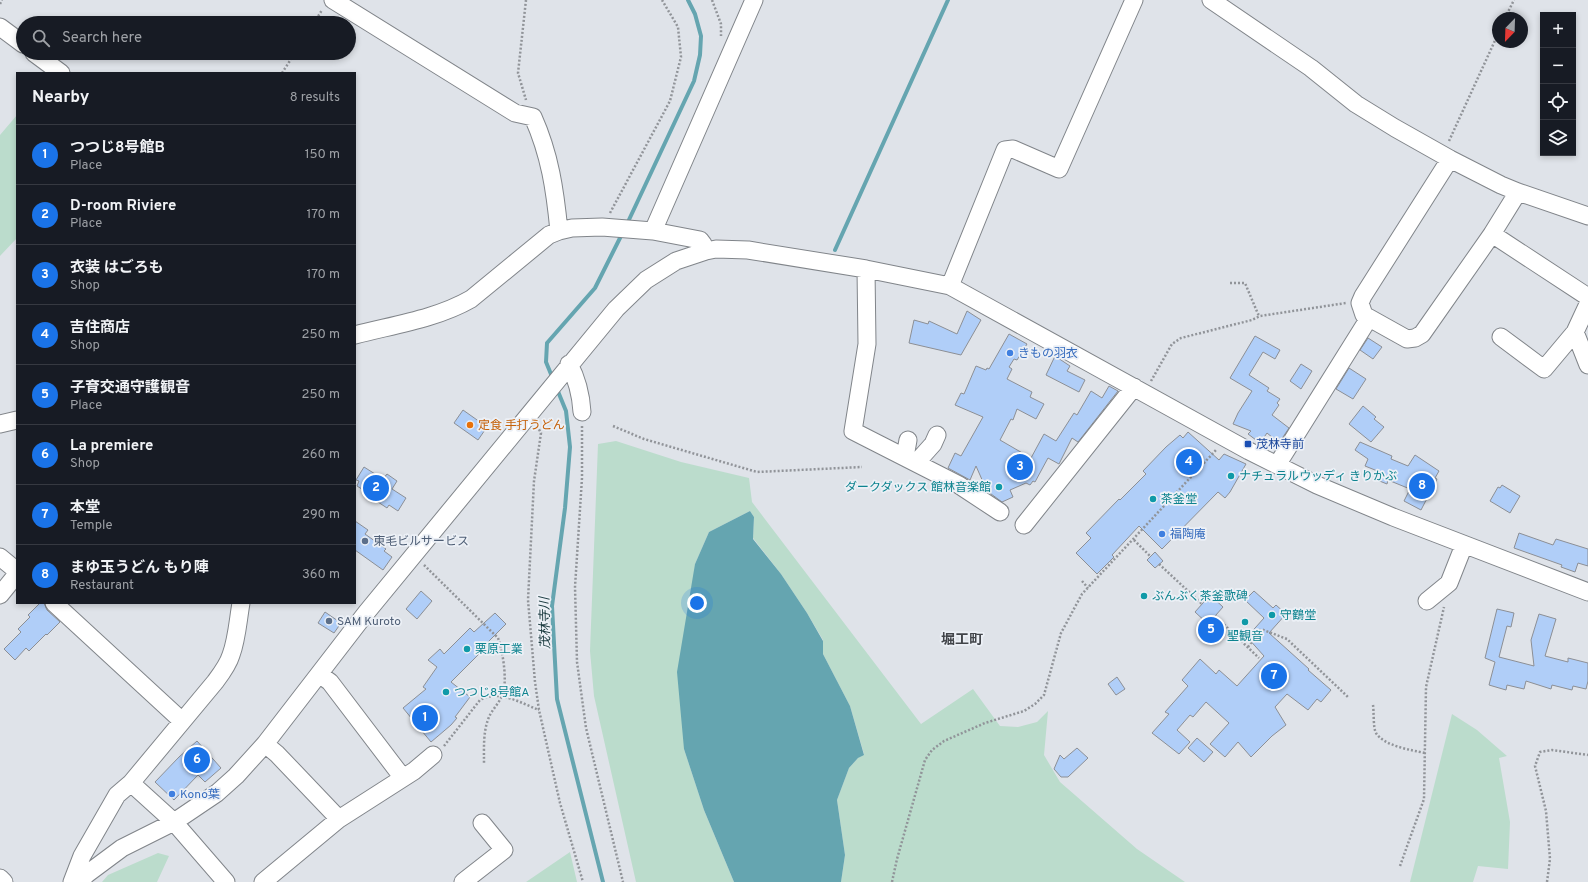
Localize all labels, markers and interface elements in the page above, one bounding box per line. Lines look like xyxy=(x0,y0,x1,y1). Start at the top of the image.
north arrow xyxy=(1492,12,1528,48)
map controls xyxy=(1540,12,1576,156)
button: + xyxy=(1540,12,1576,48)
search box xyxy=(16,16,356,60)
icon: search xyxy=(30,27,52,49)
text: Search here xyxy=(62,29,142,48)
button: − xyxy=(1540,48,1576,84)
button: locate xyxy=(1540,84,1576,120)
text: Nearby xyxy=(32,87,89,109)
text: 8 results xyxy=(290,90,340,106)
button: layers xyxy=(1540,120,1576,156)
text: つつじ8号館B xyxy=(70,139,165,158)
text: 1 xyxy=(42,147,48,163)
text: 150 m xyxy=(305,147,340,163)
text: Place xyxy=(70,158,102,174)
text: D-room Riviere xyxy=(70,197,176,216)
text: 2 xyxy=(41,207,49,223)
text: 170 m xyxy=(306,207,340,223)
text: Place xyxy=(70,216,102,232)
text: 衣装 はごろも xyxy=(70,259,164,278)
text: 3 xyxy=(41,267,49,283)
text: 170 m xyxy=(306,267,340,283)
text: Shop xyxy=(70,278,100,294)
text: 吉住商店 xyxy=(70,319,130,338)
text: 4 xyxy=(41,327,49,343)
text: 250 m xyxy=(302,327,340,343)
text: Shop xyxy=(70,338,100,354)
place label: きもの羽衣 xyxy=(1018,346,1078,362)
marker: きもの羽衣 xyxy=(1005,348,1015,358)
text: 子育交通守護観音 xyxy=(70,379,190,398)
text: 5 xyxy=(41,387,49,403)
text: 250 m xyxy=(302,387,340,403)
text: Place xyxy=(70,398,102,414)
place label: 定食 手打うどん xyxy=(478,418,565,434)
marker: 定食 手打うどん xyxy=(465,420,475,430)
text: La premiere xyxy=(70,437,153,456)
place label: 茂林寺前 xyxy=(1256,437,1304,453)
marker: 茂林寺前 xyxy=(1243,439,1253,449)
text: 6 xyxy=(41,447,49,463)
text: 260 m xyxy=(302,447,340,463)
pin: 4 xyxy=(1176,447,1202,477)
pin: 3 xyxy=(1007,452,1033,482)
text: Shop xyxy=(70,456,100,472)
place label: ナチュラルウッディ きりかぶ xyxy=(1239,469,1397,485)
marker: ナチュラルウッディ きりかぶ xyxy=(1226,471,1236,481)
pin: 8 xyxy=(1409,471,1435,501)
pin: 2 xyxy=(363,473,389,503)
place label: ダークダックス 館林音楽館 xyxy=(845,480,991,496)
marker: ダークダックス 館林音楽館 xyxy=(994,482,1004,492)
place label: 茶釜堂 xyxy=(1161,492,1197,508)
marker: 茶釜堂 xyxy=(1148,494,1158,504)
text: 本堂 xyxy=(70,499,100,518)
text: 7 xyxy=(42,507,48,523)
text: 290 m xyxy=(302,507,340,523)
text: Temple xyxy=(70,518,112,534)
place label: 福陶庵 xyxy=(1170,527,1206,543)
marker: 福陶庵 xyxy=(1157,529,1167,539)
place label: 東毛ビルサービス xyxy=(373,534,469,550)
marker: 東毛ビルサービス xyxy=(360,536,370,546)
text: まゆ玉うどん もり陣 xyxy=(70,559,209,578)
text: 8 xyxy=(41,567,49,583)
text: 360 m xyxy=(302,567,340,583)
text: Restaurant xyxy=(70,578,134,594)
place label: ぶんぶく茶釜歌碑 xyxy=(1152,589,1248,605)
marker: ぶんぶく茶釜歌碑 xyxy=(1139,591,1149,601)
your location xyxy=(687,593,707,613)
water label: 茂林寺川 xyxy=(538,595,554,649)
place label: 守鶴堂 xyxy=(1280,608,1316,624)
marker: 守鶴堂 xyxy=(1267,610,1277,620)
place label: SAM Kuroto xyxy=(337,614,401,630)
pin: 5 xyxy=(1198,615,1224,645)
marker: SAM Kuroto xyxy=(324,616,334,626)
marker: 聖観音 xyxy=(1240,617,1250,627)
place label: 聖観音 xyxy=(1227,629,1263,645)
district label: 堀工町 xyxy=(941,632,983,649)
place label: 栗原工業 xyxy=(475,642,523,658)
marker: 栗原工業 xyxy=(462,644,472,654)
pin: 7 xyxy=(1261,661,1287,691)
place label: つつじ8号館A xyxy=(454,685,529,701)
marker: つつじ8号館A xyxy=(441,687,451,697)
pin: 1 xyxy=(412,703,438,733)
pin: 6 xyxy=(184,745,210,775)
place label: Kono葉 xyxy=(180,787,220,803)
marker: Kono葉 xyxy=(167,789,177,799)

